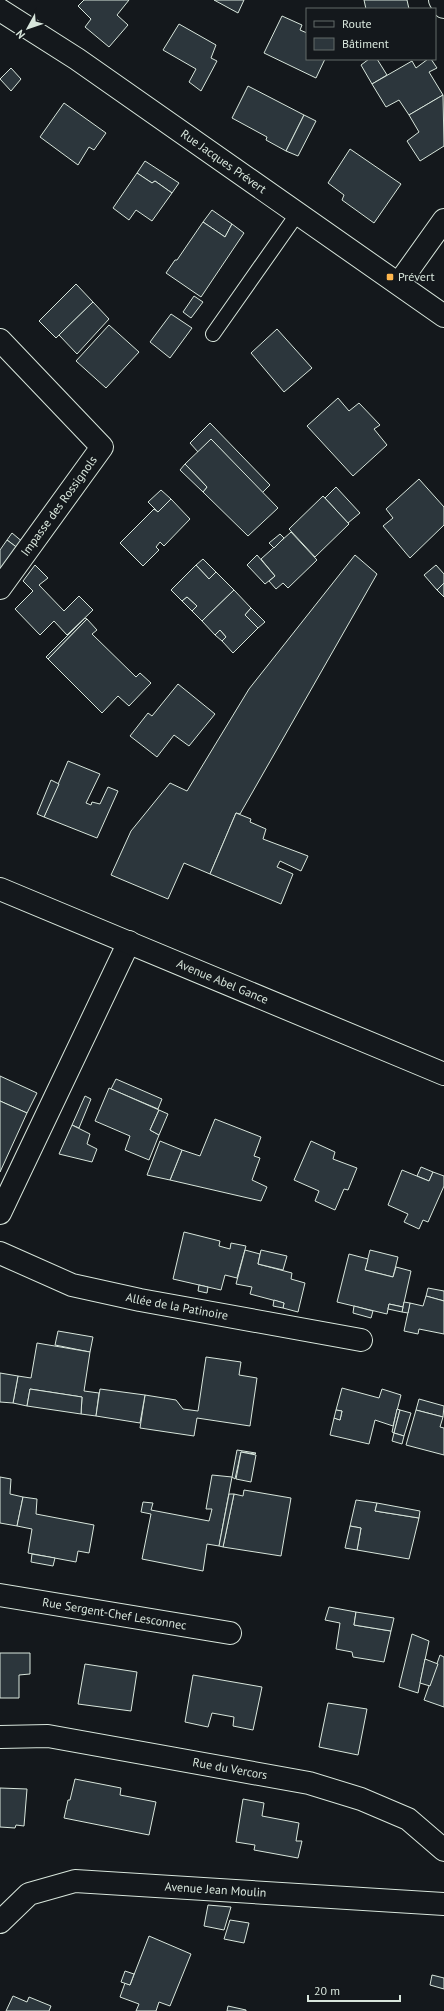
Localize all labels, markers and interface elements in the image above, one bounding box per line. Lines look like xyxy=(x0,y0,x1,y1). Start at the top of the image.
north arrow xyxy=(8,8,48,48)
legend xyxy=(306,8,436,60)
text: Route xyxy=(342,16,372,31)
text: N xyxy=(13,27,28,42)
text: Bâtiment xyxy=(342,36,389,51)
street label: Rue Jacques Prévert xyxy=(178,126,269,196)
place label: Prévert xyxy=(398,269,434,284)
marker: Prévert xyxy=(385,272,395,282)
street label: Impasse des Rossignols xyxy=(17,453,100,559)
street label: Avenue Abel Gance xyxy=(175,955,271,1007)
street label: Allée de la Patinoire xyxy=(124,1289,229,1323)
street label: Rue Sergent-Chef Lesconnec xyxy=(41,1594,188,1633)
street label: Rue du Vercors xyxy=(192,1754,269,1782)
street label: Avenue Jean Moulin xyxy=(164,1879,267,1900)
scale bar xyxy=(308,1977,400,2003)
text: 20 m xyxy=(314,1983,340,1998)

